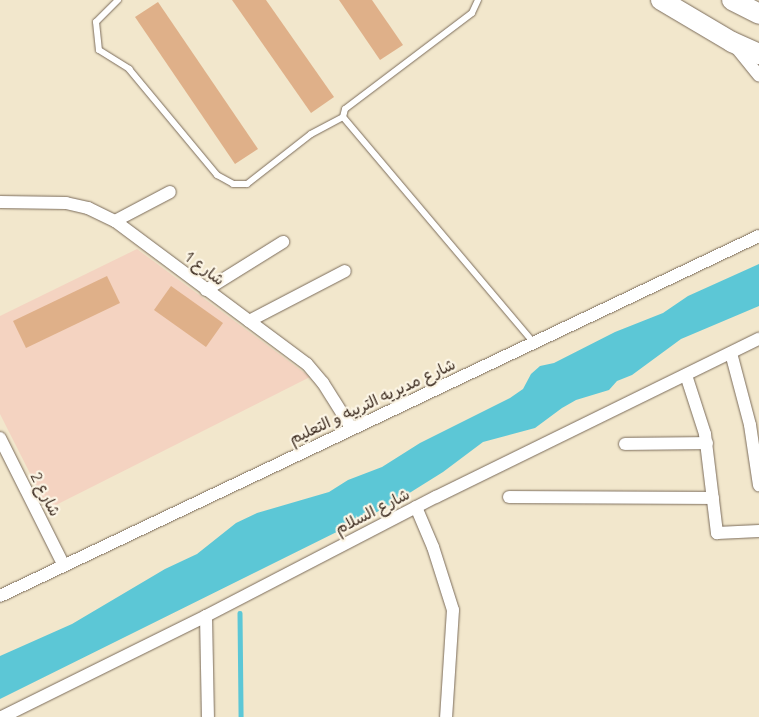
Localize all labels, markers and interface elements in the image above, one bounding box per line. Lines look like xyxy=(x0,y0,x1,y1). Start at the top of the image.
street label: شارع 1 xyxy=(181,247,229,289)
street label: شارع مديريه التربيه و التعليم xyxy=(286,354,458,448)
street label: شارع 2 xyxy=(27,469,65,519)
street label: شارع السلام xyxy=(331,484,413,538)

